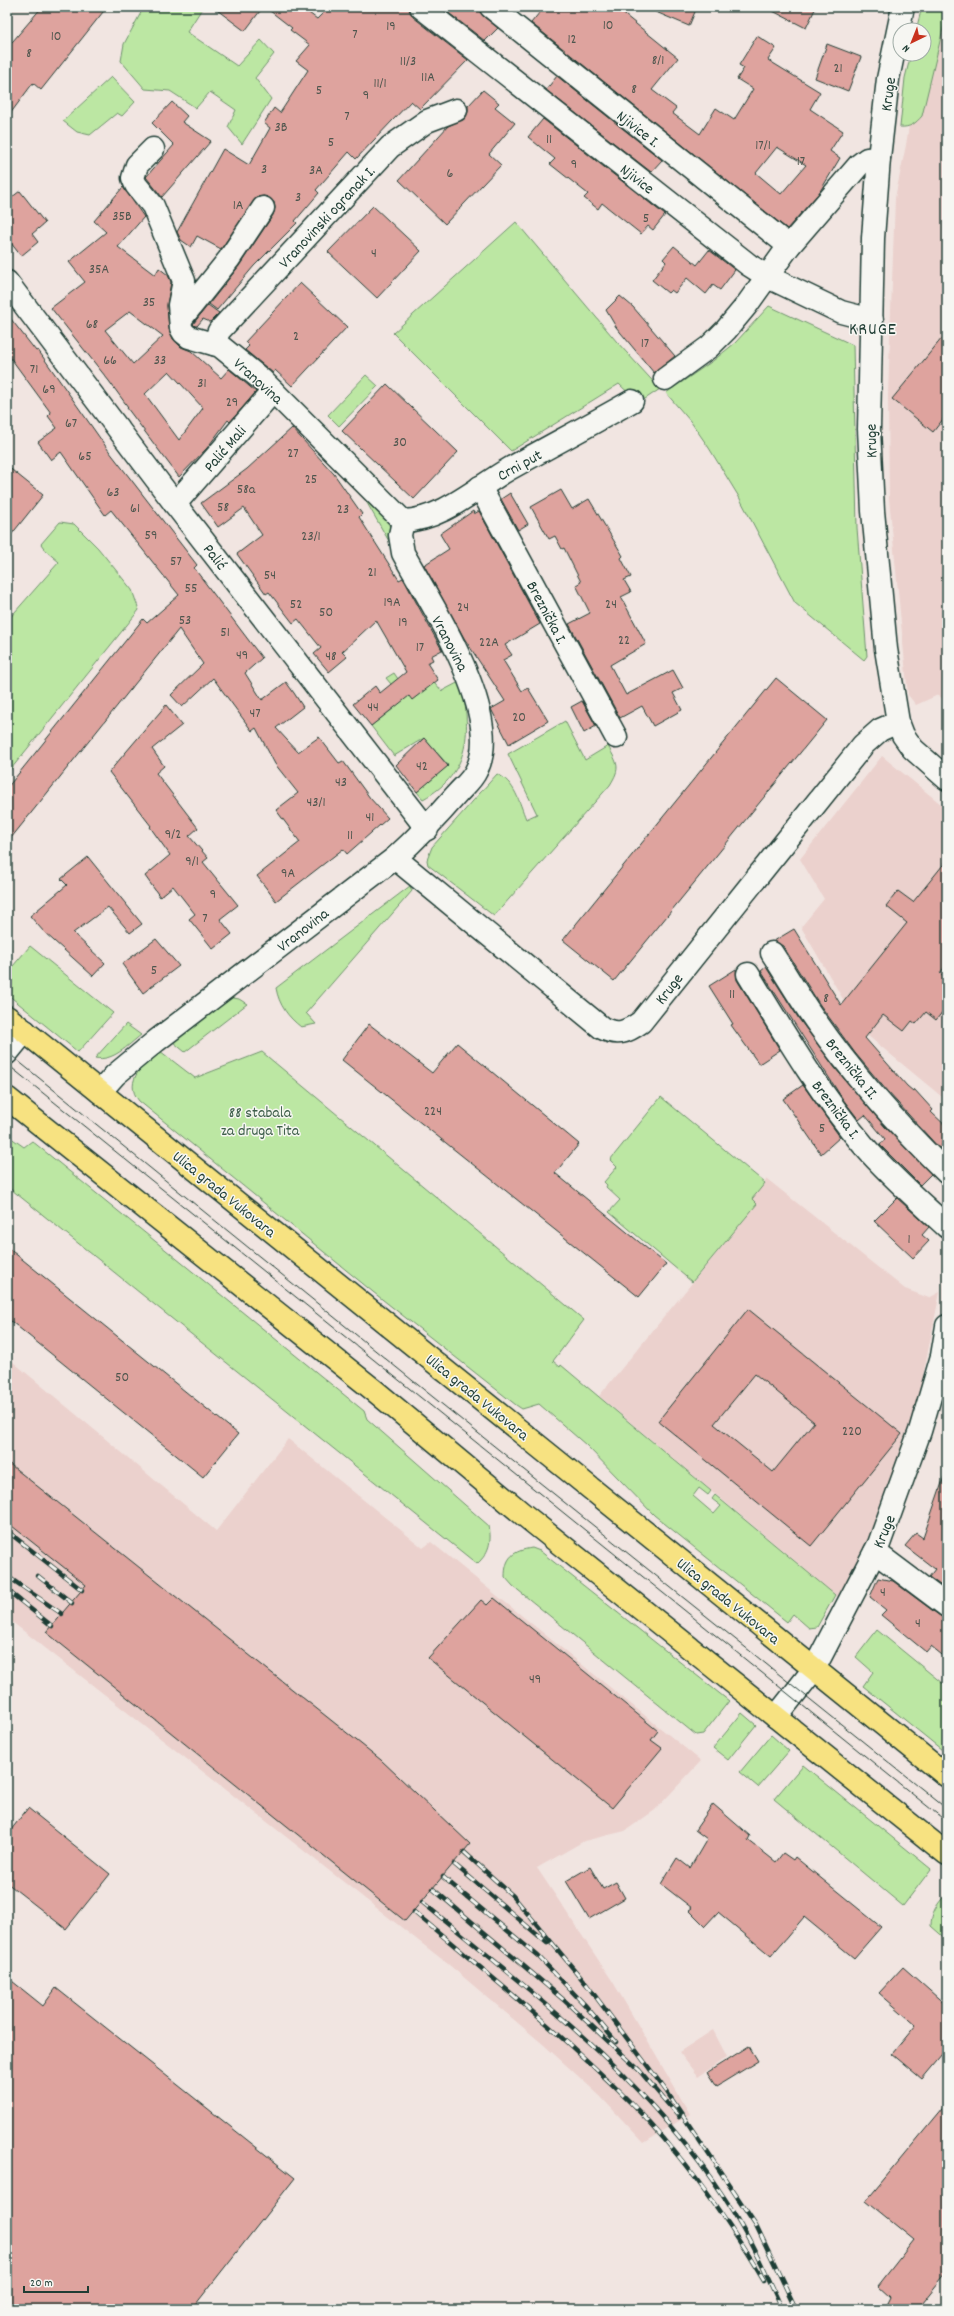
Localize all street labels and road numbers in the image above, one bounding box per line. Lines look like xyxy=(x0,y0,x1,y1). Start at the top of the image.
street label: Kruge xyxy=(876,76,903,113)
street label: Njivice I. xyxy=(611,106,664,154)
street label: Njivice xyxy=(614,159,659,201)
street label: Vranovinski ogranak I. xyxy=(274,161,382,274)
street label: Vranovina xyxy=(227,353,288,411)
street label: Palić Mali xyxy=(199,421,253,478)
street label: Kruge xyxy=(861,424,884,458)
street label: Crni put xyxy=(494,444,547,488)
street label: Palić xyxy=(196,539,232,576)
street label: Breznička I. xyxy=(520,577,572,649)
street label: Vranovina xyxy=(425,612,473,677)
street label: Vranovina xyxy=(273,903,335,959)
street label: Kruge xyxy=(650,969,690,1010)
street label: Breznička II. xyxy=(819,1034,883,1105)
street label: Breznička I. xyxy=(805,1076,865,1145)
street label: Ulica grada Vukovara xyxy=(167,1146,280,1244)
street label: Ulica grada Vukovara xyxy=(420,1349,533,1447)
street label: Kruge xyxy=(868,1512,903,1552)
street label: Ulica grada Vukovara xyxy=(671,1553,784,1651)

